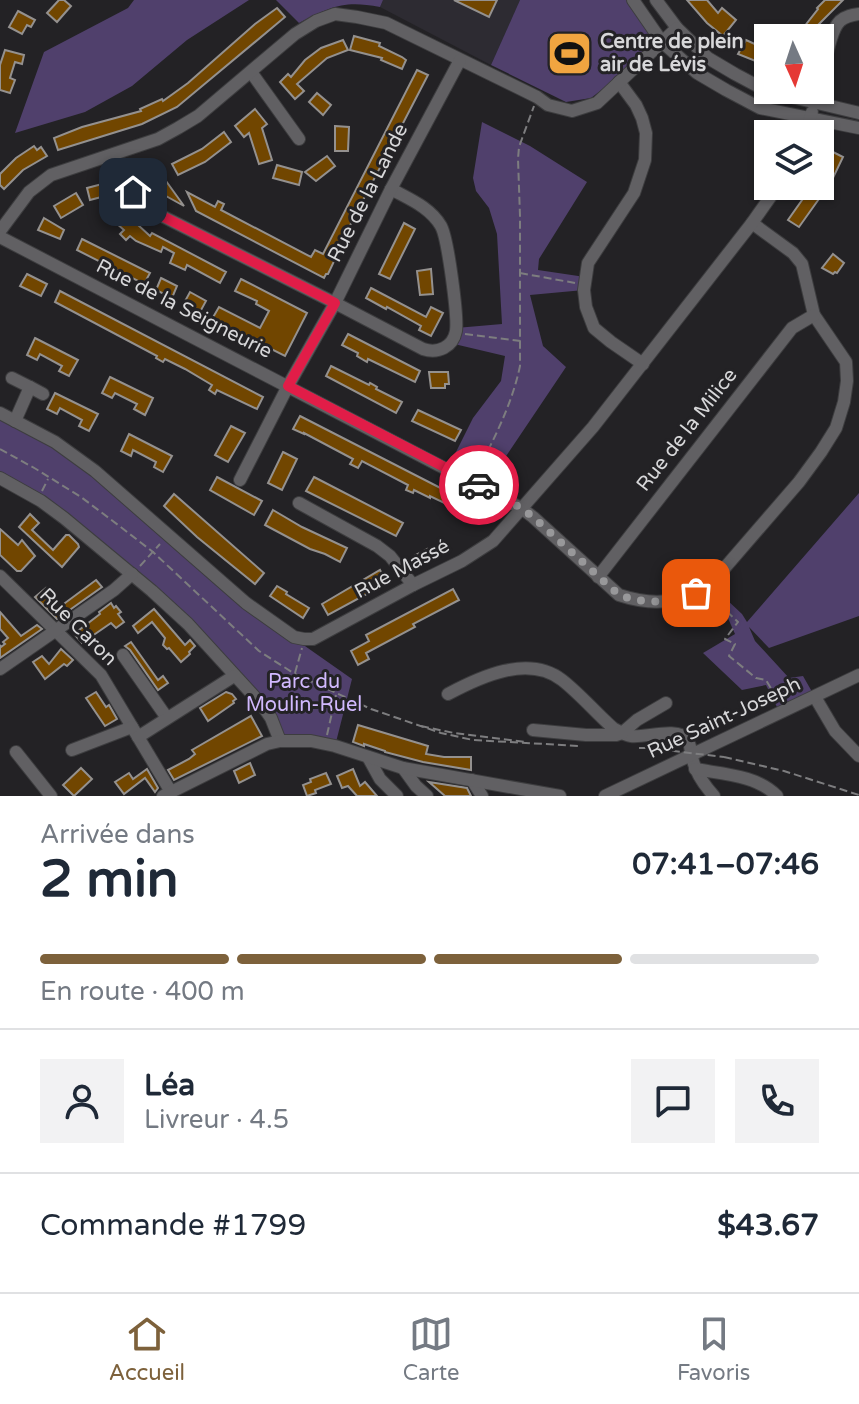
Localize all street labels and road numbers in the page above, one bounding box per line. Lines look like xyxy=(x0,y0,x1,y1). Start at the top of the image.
street label: Rue de la Lande xyxy=(323,120,413,266)
street label: Rue de la Seigneurie xyxy=(92,254,276,364)
street label: Rue de la Milice xyxy=(632,364,742,496)
street label: Rue Massé xyxy=(350,534,454,604)
street label: Rue Caron xyxy=(34,583,122,671)
street label: Rue Saint-Joseph xyxy=(644,672,804,764)

